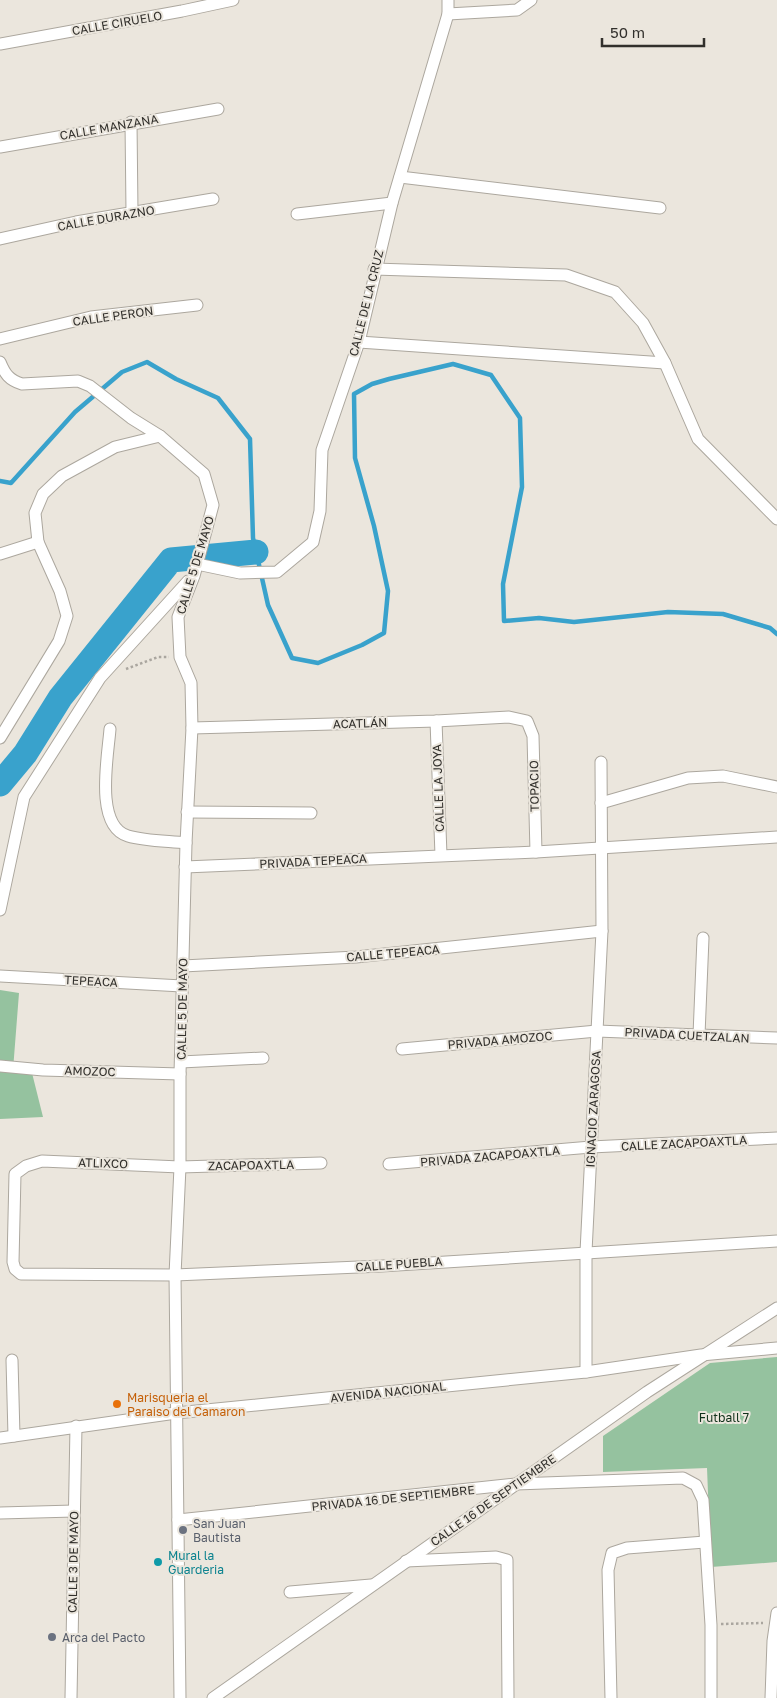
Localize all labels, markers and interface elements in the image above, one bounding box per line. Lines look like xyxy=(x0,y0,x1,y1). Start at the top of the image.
street label: CALLE CIRUELO xyxy=(71,8,163,38)
scale bar xyxy=(602,15,704,47)
text: 50 m xyxy=(610,23,645,41)
street label: CALLE MANZANA xyxy=(59,111,159,143)
street label: CALLE DURAZNO xyxy=(56,202,156,234)
street label: CALLE DE LA CRUZ xyxy=(346,248,386,358)
street label: CALLE PERON xyxy=(72,303,154,329)
street label: CALLE 5 DE MAYO xyxy=(173,514,217,616)
street label: ACATLÁN xyxy=(332,715,388,731)
street label: CALLE LA JOYA xyxy=(429,744,447,832)
street label: TOPACIO xyxy=(526,760,542,812)
street label: PRIVADA TEPEACA xyxy=(259,851,367,871)
street label: CALLE TEPEACA xyxy=(346,941,440,965)
street label: CALLE 5 DE MAYO xyxy=(174,958,190,1060)
street label: TEPEACA xyxy=(64,972,118,990)
street label: PRIVADA CUETZALAN xyxy=(624,1024,750,1046)
street label: PRIVADA AMOZOC xyxy=(447,1028,553,1052)
street label: IGNACIO ZARAGOSA xyxy=(582,1050,604,1168)
street label: AMOZOC xyxy=(64,1063,116,1079)
street label: CALLE ZACAPOAXTLA xyxy=(621,1132,747,1154)
street label: PRIVADA ZACAPOAXTLA xyxy=(419,1142,561,1170)
street label: ATLIXCO xyxy=(78,1155,128,1171)
street label: ZACAPOAXTLA xyxy=(208,1157,294,1173)
street label: CALLE PUEBLA xyxy=(355,1253,443,1275)
street label: AVENIDA NACIONAL xyxy=(329,1378,447,1406)
place label: Marisqueria el Paraiso del Camaron xyxy=(127,1390,245,1419)
marker: Marisqueria el Paraiso del Camaron xyxy=(111,1398,123,1410)
park label: Futball 7 xyxy=(699,1410,749,1425)
street label: CALLE 16 DE SEPTIEMBRE xyxy=(427,1451,559,1549)
street label: PRIVADA 16 DE SEPTIEMBRE xyxy=(311,1482,475,1514)
street label: CALLE 3 DE MAYO xyxy=(65,1511,81,1613)
place label: San Juan Bautista xyxy=(193,1516,246,1545)
marker: San Juan Bautista xyxy=(177,1524,189,1536)
place label: Mural la Guarderia xyxy=(168,1548,224,1577)
marker: Mural la Guarderia xyxy=(152,1556,164,1568)
place label: Arca del Pacto xyxy=(62,1630,145,1645)
marker: Arca del Pacto xyxy=(46,1631,58,1643)

